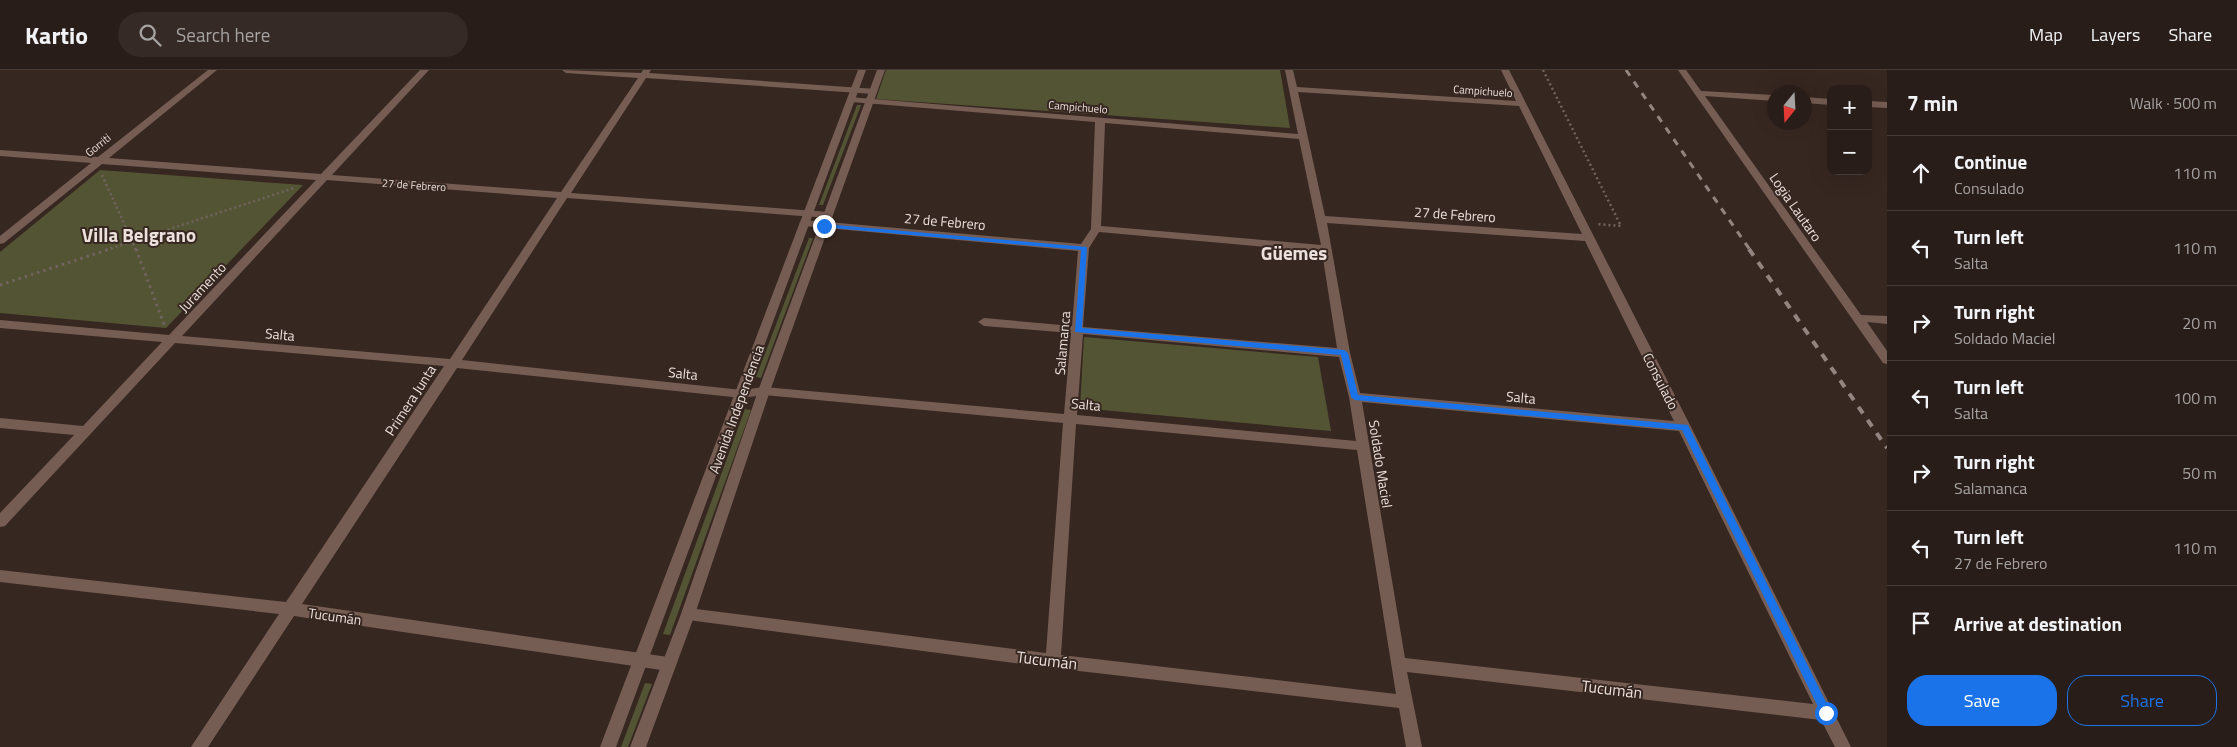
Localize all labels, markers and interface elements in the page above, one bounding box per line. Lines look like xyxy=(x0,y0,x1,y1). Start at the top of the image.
search box xyxy=(118,12,468,57)
text: Kartio xyxy=(25,17,88,53)
text: Search here xyxy=(176,20,270,49)
icon: search xyxy=(136,21,164,49)
text: Map xyxy=(2029,21,2063,48)
text: Layers xyxy=(2091,21,2140,48)
text: Share xyxy=(2168,21,2212,48)
street label: Campichuelo xyxy=(1453,81,1513,101)
north arrow xyxy=(1767,85,1812,130)
map controls xyxy=(1827,85,1872,175)
button: + xyxy=(1827,85,1872,130)
text: 7 min xyxy=(1907,87,1958,119)
text: Walk · 500 m xyxy=(2129,91,2217,115)
street label: Campichuelo xyxy=(1048,96,1108,118)
street label: Gorriti xyxy=(82,130,114,160)
button: − xyxy=(1827,130,1872,175)
text: Continue xyxy=(1954,147,2027,176)
icon: ahead xyxy=(1907,159,1935,187)
text: 110 m xyxy=(2173,161,2217,185)
street label: Logia Lautaro xyxy=(1765,168,1827,246)
street label: 27 de Febrero xyxy=(381,175,447,195)
text: Consulado xyxy=(1954,176,2024,200)
street label: 27 de Febrero xyxy=(1413,201,1497,227)
street label: 27 de Febrero xyxy=(903,207,987,235)
route end xyxy=(813,215,836,238)
district label: Villa Belgrano xyxy=(82,220,196,249)
text: Turn left xyxy=(1954,222,2024,251)
icon: left xyxy=(1907,234,1935,262)
text: 110 m xyxy=(2173,236,2217,260)
district label: Güemes xyxy=(1261,238,1327,267)
text: Salta xyxy=(1954,251,1988,275)
street label: Juramento xyxy=(173,257,231,317)
text: Turn right xyxy=(1954,297,2035,326)
icon: right xyxy=(1907,309,1935,337)
street label: Salamanca xyxy=(1049,310,1075,376)
text: 20 m xyxy=(2182,311,2217,335)
street label: Salta xyxy=(264,322,296,346)
text: Soldado Maciel xyxy=(1954,326,2055,350)
street label: Avenida Independencia xyxy=(703,342,769,476)
street label: Consulado xyxy=(1638,349,1684,413)
street label: Primera Junta xyxy=(379,360,441,440)
street label: Salta xyxy=(667,361,699,385)
text: Turn left xyxy=(1954,372,2024,401)
icon: left xyxy=(1907,384,1935,412)
street label: Salta xyxy=(1505,385,1537,409)
text: 100 m xyxy=(2173,386,2217,410)
street label: Salta xyxy=(1070,392,1102,416)
text: Salta xyxy=(1954,401,1988,425)
street label: Soldado Maciel xyxy=(1364,419,1398,509)
text: Turn right xyxy=(1954,447,2035,476)
icon: right xyxy=(1907,459,1935,487)
text: 50 m xyxy=(2182,461,2217,485)
text: Salamanca xyxy=(1954,476,2027,500)
text: Turn left xyxy=(1954,522,2024,551)
icon: left xyxy=(1907,534,1935,562)
text: 110 m xyxy=(2173,536,2217,560)
text: 27 de Febrero xyxy=(1954,551,2047,575)
street label: Tucumán xyxy=(307,602,363,630)
icon: arrive xyxy=(1907,609,1935,637)
text: Arrive at destination xyxy=(1954,609,2122,638)
street label: Tucumán xyxy=(1015,644,1079,676)
street label: Tucumán xyxy=(1580,673,1644,705)
button: Save xyxy=(1907,675,2057,726)
button: Share xyxy=(2067,675,2217,726)
route start xyxy=(1815,702,1838,725)

